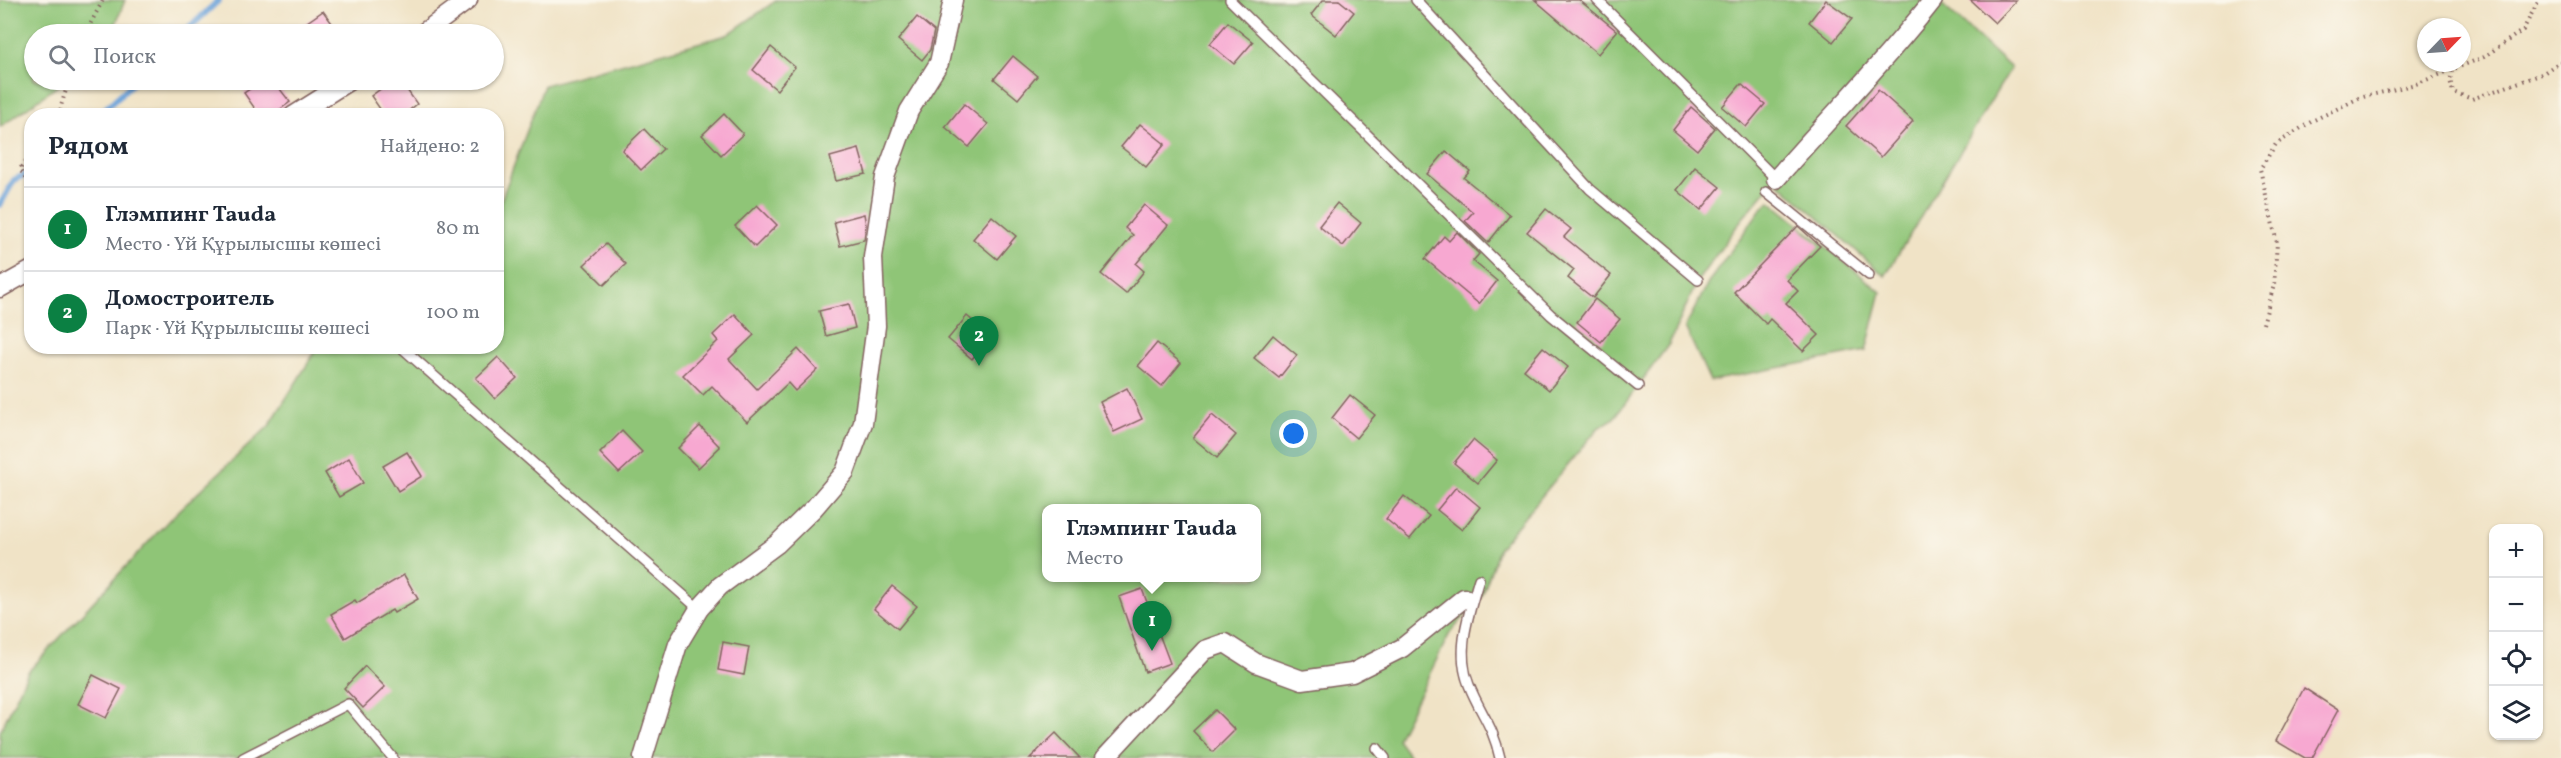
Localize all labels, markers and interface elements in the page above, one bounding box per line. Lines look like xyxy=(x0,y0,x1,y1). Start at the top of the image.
north arrow xyxy=(2417,18,2471,72)
search box xyxy=(24,24,504,90)
icon: search xyxy=(45,41,78,74)
text: Поиск xyxy=(93,42,156,73)
text: Рядом xyxy=(48,129,128,165)
text: Найдено: 2 xyxy=(380,133,480,161)
text: Глэмпинг Tauda xyxy=(105,200,276,231)
text: 1 xyxy=(63,215,72,243)
text: 80 m xyxy=(436,215,480,243)
text: Место · Үй Құрылысшы көшесі xyxy=(105,231,381,259)
text: Домостроитель xyxy=(105,284,275,315)
text: 2 xyxy=(62,299,73,327)
text: 100 m xyxy=(426,299,480,327)
text: Парк · Үй Құрылысшы көшесі xyxy=(105,315,370,343)
pin: 2 xyxy=(960,316,998,366)
your location xyxy=(1279,419,1308,448)
popup xyxy=(1042,504,1261,582)
text: Глэмпинг Tauda xyxy=(1066,514,1237,545)
map controls xyxy=(2489,524,2543,740)
button: + xyxy=(2489,524,2543,578)
text: Место xyxy=(1066,545,1123,573)
button: − xyxy=(2489,578,2543,632)
pin: 1 xyxy=(1132,602,1172,651)
button: locate xyxy=(2489,632,2543,686)
button: layers xyxy=(2489,686,2543,740)

